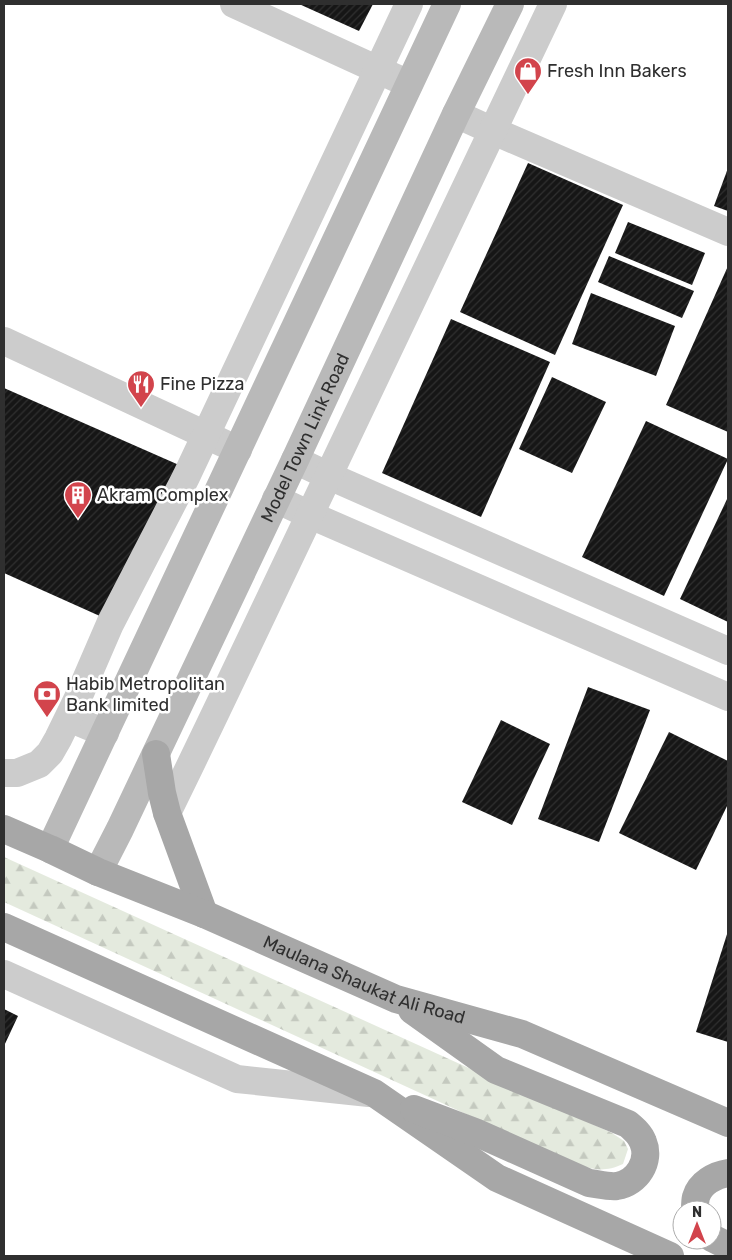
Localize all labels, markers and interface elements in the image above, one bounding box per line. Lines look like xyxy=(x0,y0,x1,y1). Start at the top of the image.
shop icon: Fresh Inn Bakers xyxy=(513,56,543,95)
place label: Fresh Inn Bakers xyxy=(547,60,687,82)
street label: Model Town Link Road xyxy=(256,350,354,526)
restaurant icon: Fine Pizza xyxy=(126,369,156,408)
place label: Fine Pizza xyxy=(160,373,244,395)
building icon: Akram Complex xyxy=(63,480,93,519)
place label: Akram Complex xyxy=(97,484,229,506)
place label: Habib Metropolitan Bank limited xyxy=(66,673,225,716)
bank icon: Habib Metropolitan Bank limited xyxy=(32,679,62,718)
street label: Maulana Shaukat Ali Road xyxy=(260,931,468,1029)
north arrow xyxy=(672,1200,722,1250)
text: N xyxy=(692,1204,702,1221)

